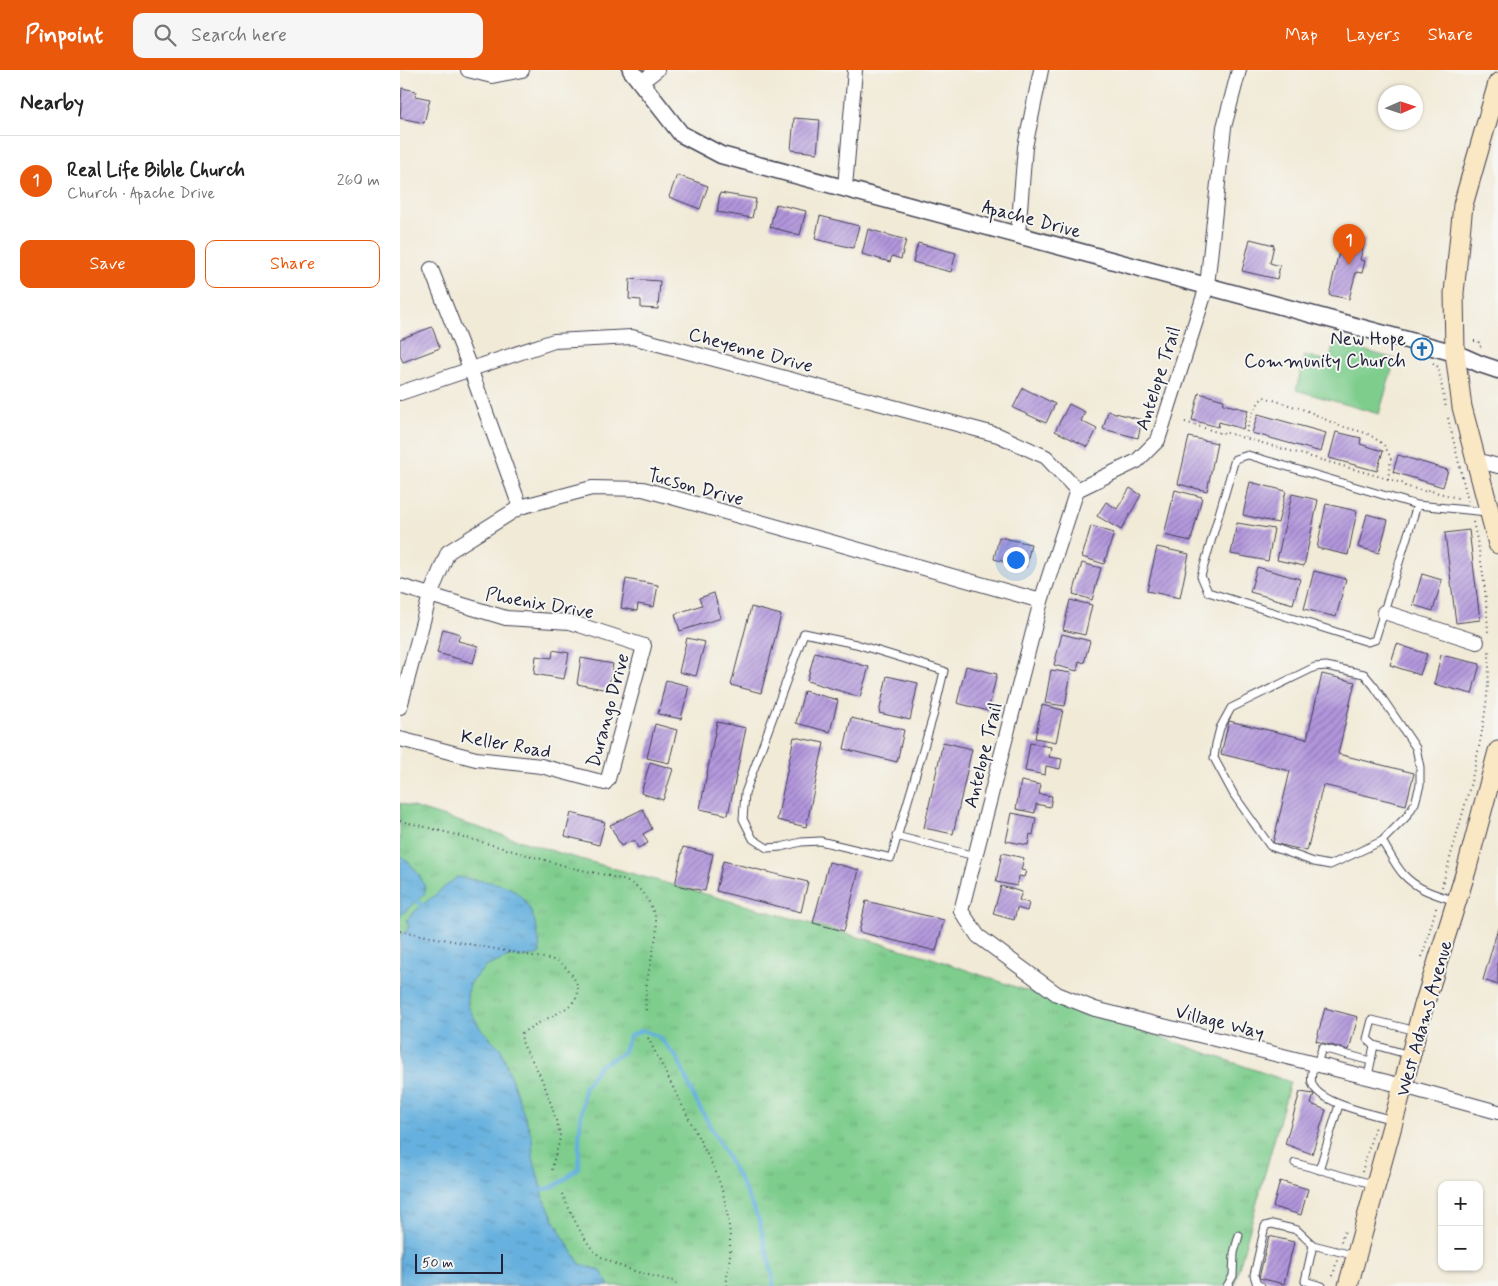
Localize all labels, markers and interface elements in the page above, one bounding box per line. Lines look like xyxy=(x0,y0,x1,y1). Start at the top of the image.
search box xyxy=(133,13,483,58)
text: Pinpoint xyxy=(25,20,103,51)
icon: search xyxy=(151,21,179,49)
text: Search here xyxy=(191,23,287,48)
text: Map xyxy=(1285,23,1318,47)
text: Layers xyxy=(1346,23,1400,47)
text: Share xyxy=(1428,23,1473,47)
north arrow xyxy=(1378,85,1423,130)
text: Nearby xyxy=(20,89,84,117)
text: Real Life Bible Church xyxy=(67,158,245,183)
text: 1 xyxy=(32,170,40,191)
text: 260 m xyxy=(337,170,380,191)
text: Church · Apache Drive xyxy=(67,183,215,204)
street label: Apache Drive xyxy=(979,194,1084,247)
pin: 1 xyxy=(1333,224,1365,265)
button: Save xyxy=(20,240,195,288)
button: Share xyxy=(205,240,380,288)
street label: Cheyenne Drive xyxy=(686,322,816,379)
street label: Antelope Trail xyxy=(1130,323,1187,434)
place label: New Hope Community Church xyxy=(1244,327,1406,374)
church icon: New Hope Community Church xyxy=(1410,337,1434,361)
street label: Tucson Drive xyxy=(645,463,747,512)
your location xyxy=(1003,547,1029,573)
street label: Phoenix Drive xyxy=(484,582,596,625)
street label: Durango Drive xyxy=(581,651,637,770)
street label: Antelope Trail xyxy=(958,700,1009,811)
street label: Keller Road xyxy=(459,724,553,765)
street label: West Adams Avenue xyxy=(1390,937,1459,1100)
street label: Village Way xyxy=(1172,999,1267,1047)
map controls xyxy=(1438,1181,1483,1271)
button: + xyxy=(1438,1181,1483,1226)
button: − xyxy=(1438,1226,1483,1271)
scale bar xyxy=(415,1251,502,1274)
text: 50 m xyxy=(422,1254,453,1272)

